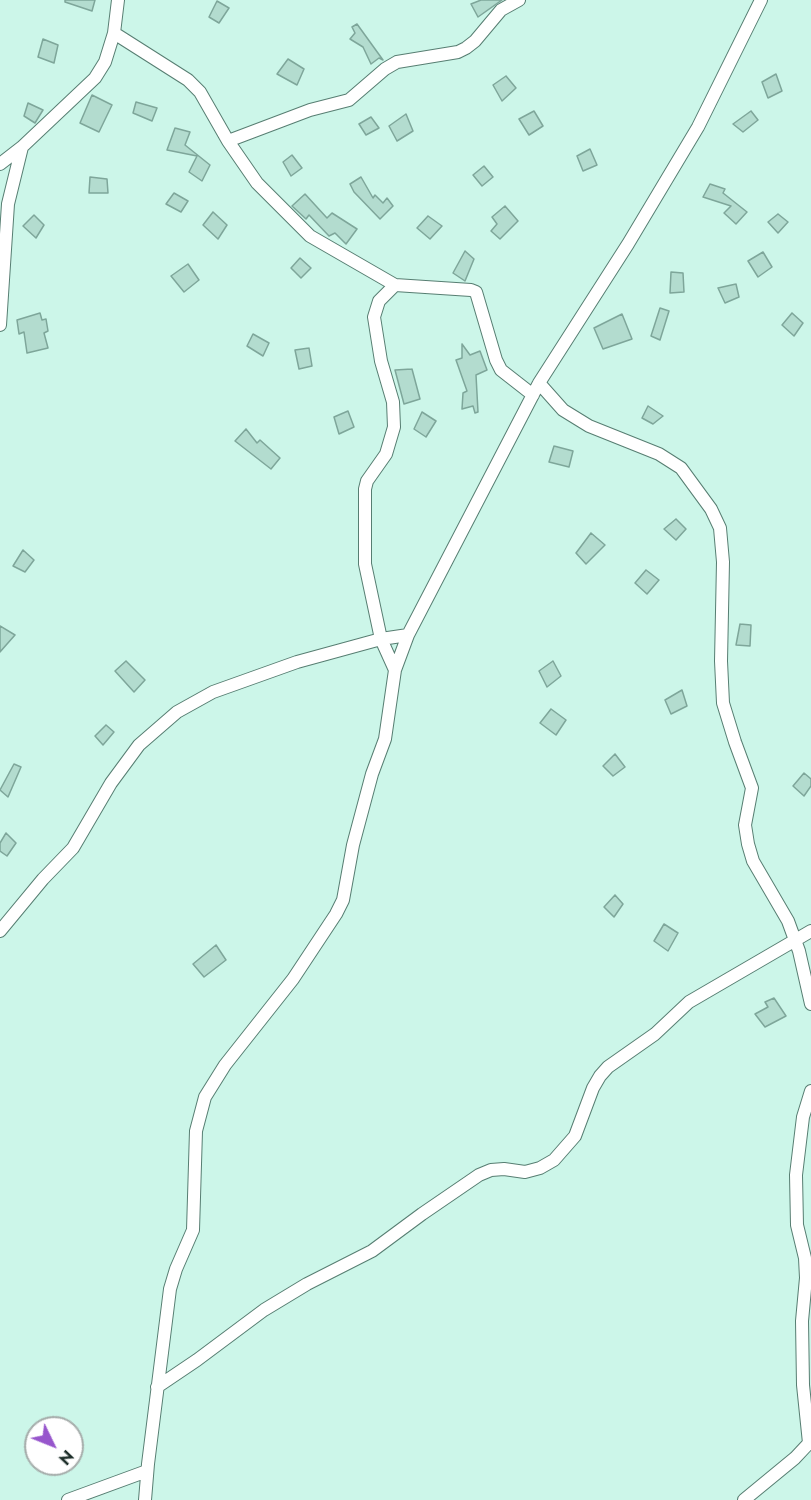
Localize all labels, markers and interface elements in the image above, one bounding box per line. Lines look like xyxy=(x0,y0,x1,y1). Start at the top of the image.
north arrow xyxy=(24,1416,84,1476)
text: N xyxy=(53,1445,79,1470)

